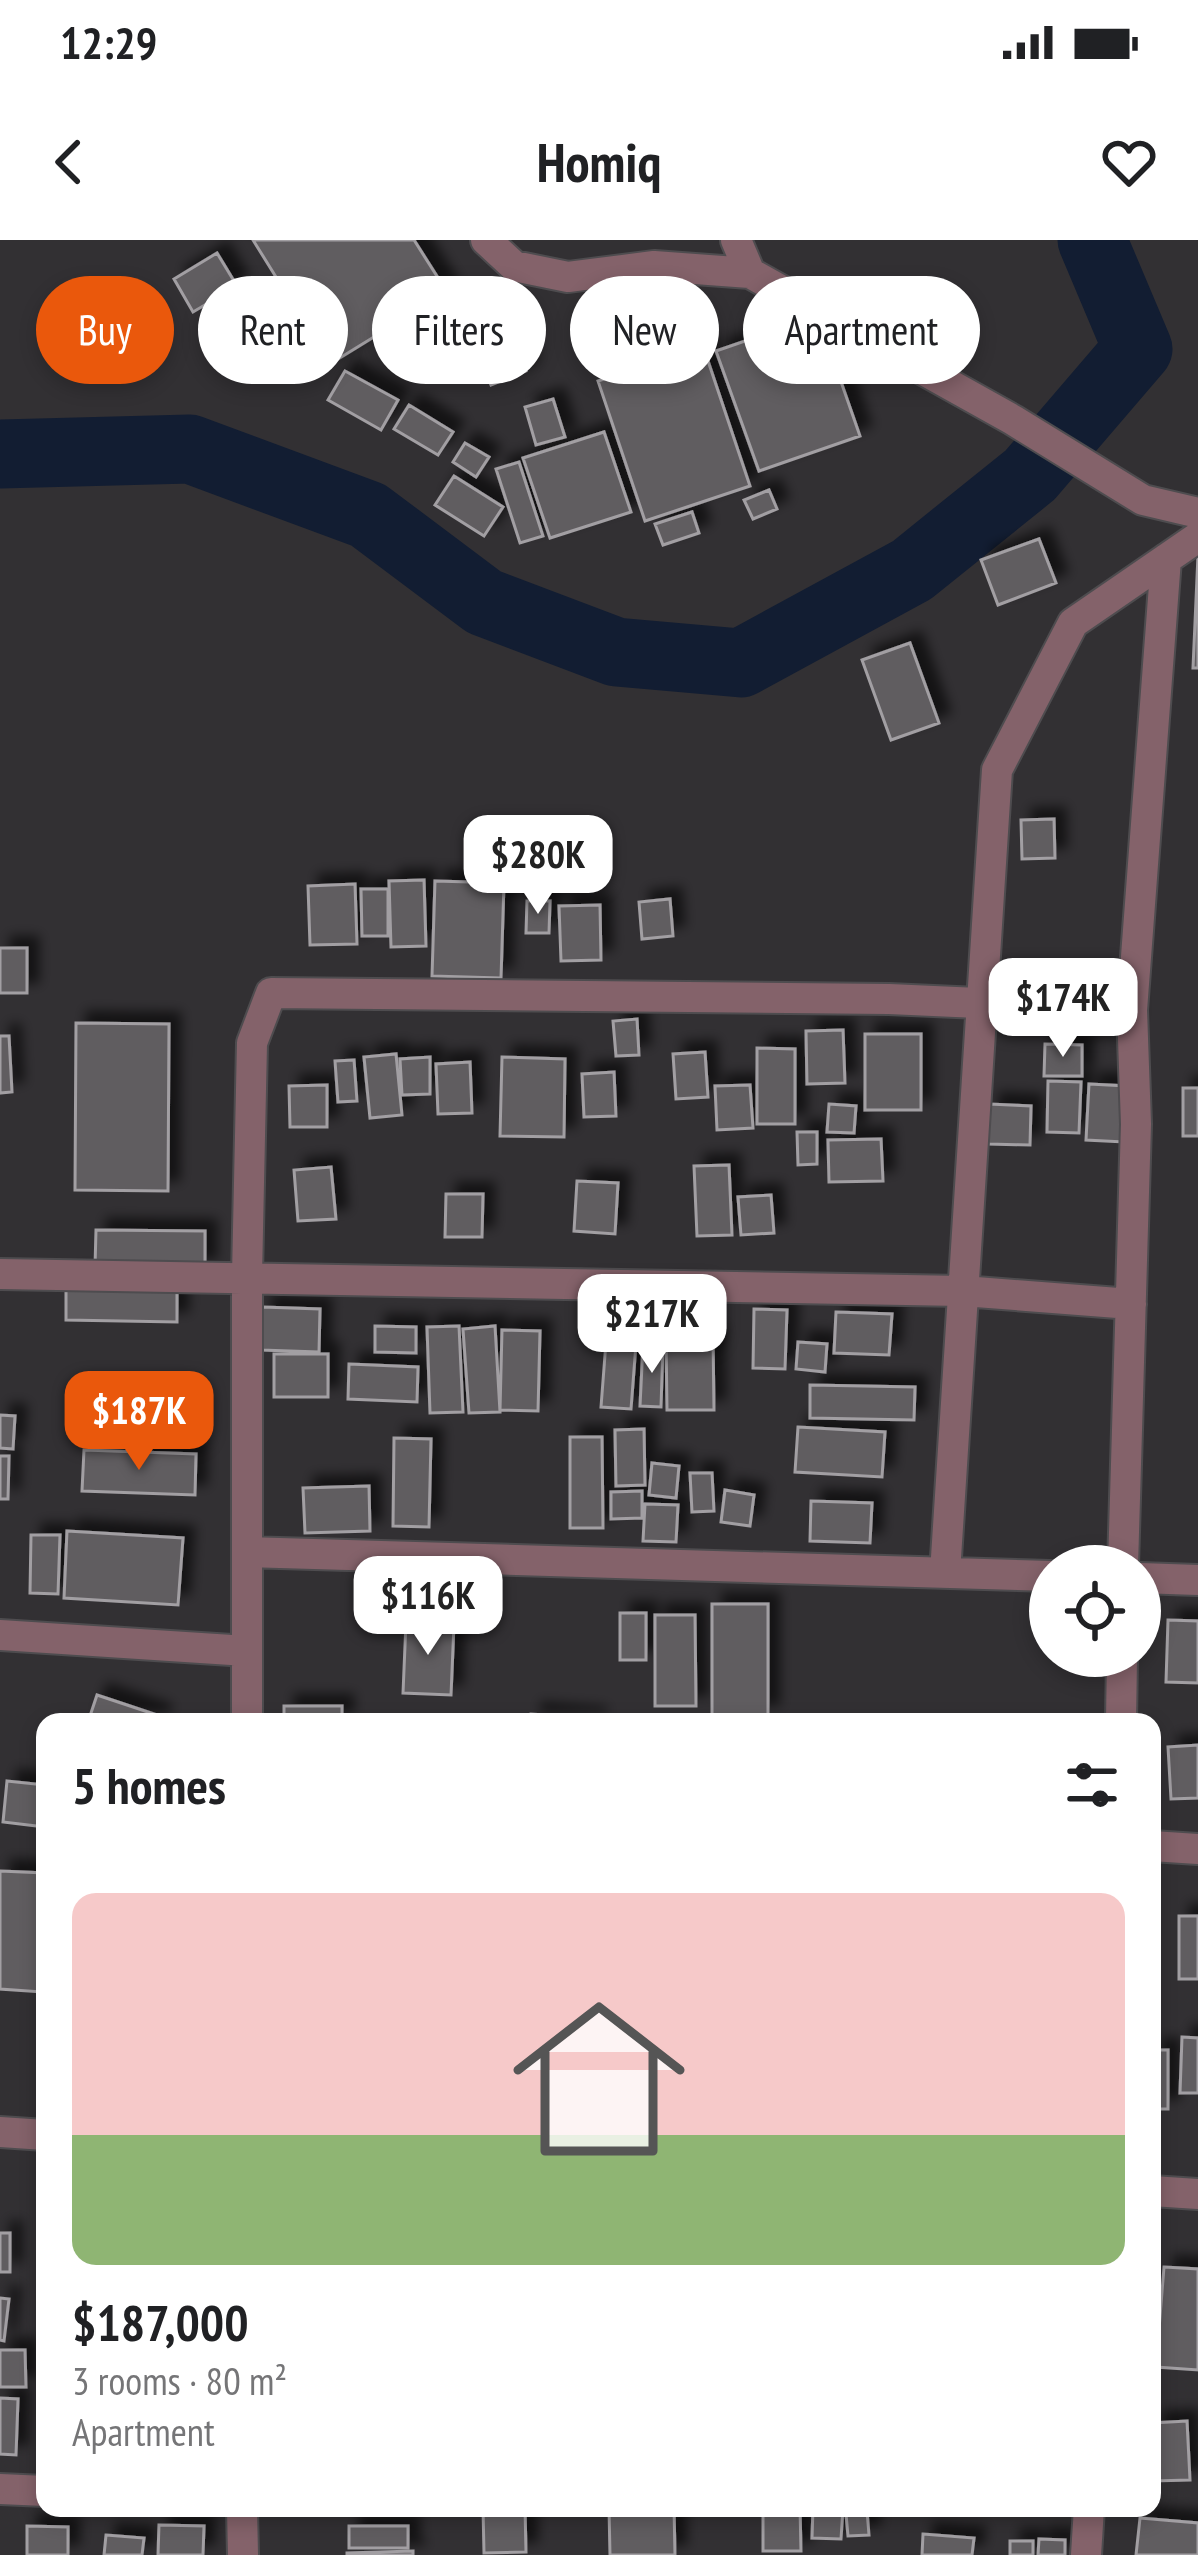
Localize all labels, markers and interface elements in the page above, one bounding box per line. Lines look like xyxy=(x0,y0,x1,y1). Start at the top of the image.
text: 12:29 xyxy=(60,13,157,71)
text: Homiq xyxy=(537,127,661,197)
icon: back xyxy=(36,129,102,195)
icon: heart xyxy=(1096,129,1162,195)
chip: Buy xyxy=(36,276,174,384)
chip: Rent xyxy=(198,276,348,384)
chip: Filters xyxy=(372,276,546,384)
chip: New xyxy=(570,276,719,384)
chip: Apartment xyxy=(743,276,980,384)
pin: $280K xyxy=(454,815,622,917)
text: $280K xyxy=(491,828,585,879)
pin: $174K xyxy=(979,958,1147,1060)
text: $174K xyxy=(1016,971,1110,1022)
pin: $217K xyxy=(568,1274,736,1376)
text: $217K xyxy=(605,1287,699,1338)
pin: $187K xyxy=(55,1371,223,1473)
text: $187K xyxy=(92,1384,186,1435)
map controls xyxy=(1029,1545,1161,1677)
button: locate xyxy=(1029,1545,1161,1677)
pin: $116K xyxy=(344,1556,512,1658)
text: $116K xyxy=(381,1569,475,1620)
text: 5 homes xyxy=(72,1752,226,1818)
icon: filters xyxy=(1059,1752,1125,1818)
icon: home xyxy=(491,1971,707,2187)
text: $187,000 xyxy=(72,2289,249,2355)
text: 3 rooms · 80 m² xyxy=(72,2355,287,2406)
text: Apartment xyxy=(72,2406,215,2457)

